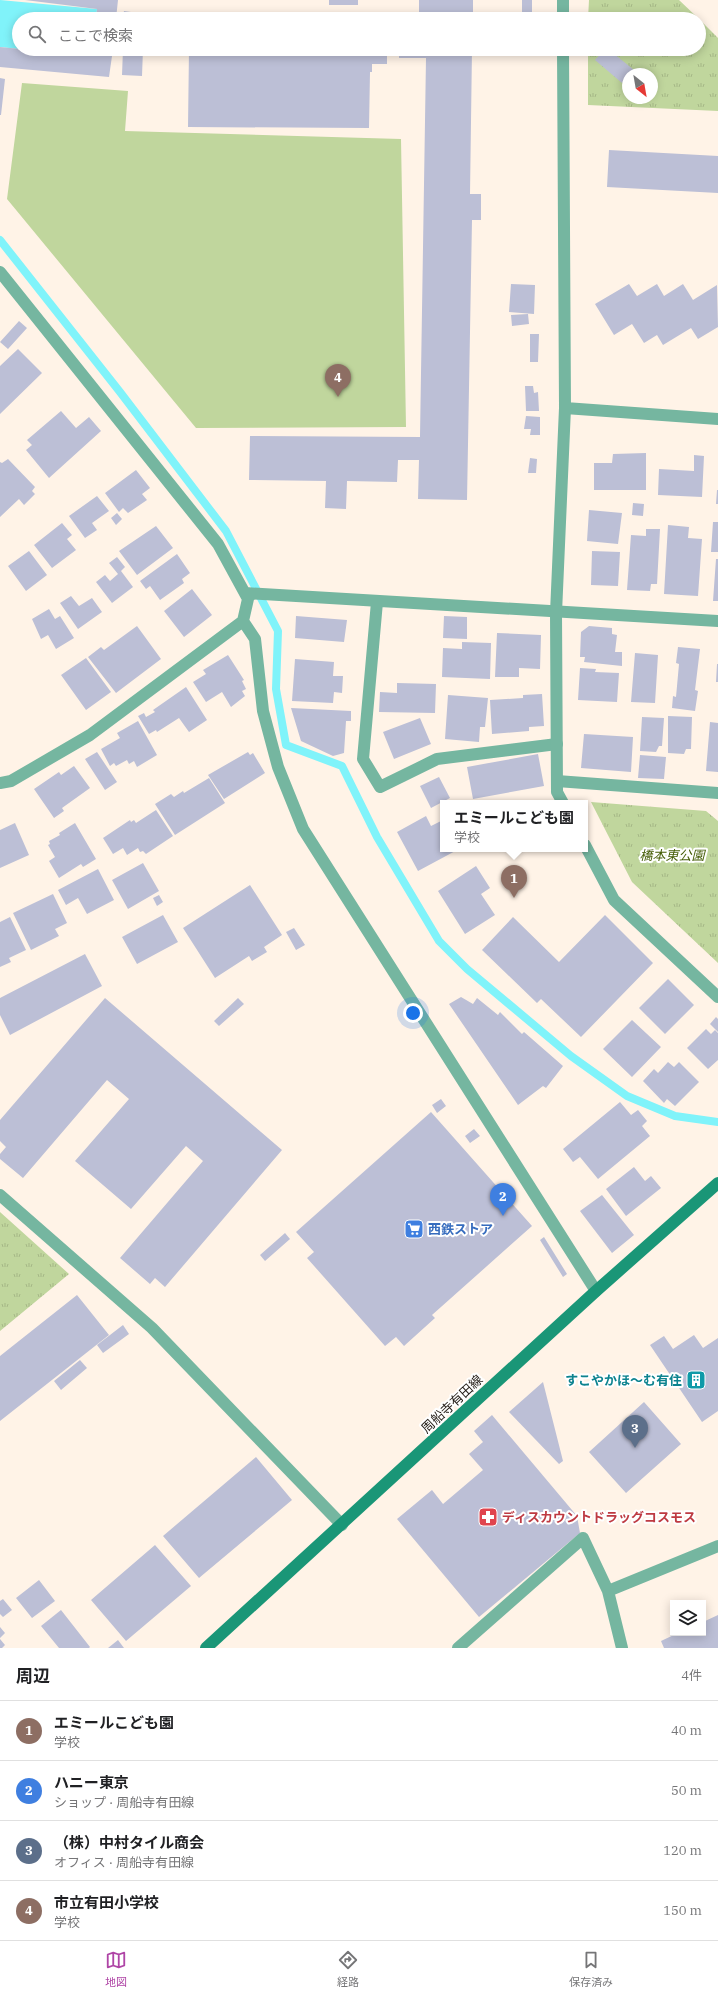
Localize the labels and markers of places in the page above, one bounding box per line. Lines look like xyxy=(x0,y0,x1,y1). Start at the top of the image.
pin: 4 xyxy=(325,364,351,397)
pin: 1 xyxy=(501,865,527,898)
pin: 2 xyxy=(490,1183,516,1216)
supermarket icon: 西鉄ストア xyxy=(403,1218,425,1240)
place label: 西鉄ストア xyxy=(428,1221,493,1238)
building icon: すこやかほ〜む有住 xyxy=(685,1369,707,1391)
place label: すこやかほ〜む有住 xyxy=(565,1372,682,1389)
pin: 3 xyxy=(622,1415,648,1448)
pharmacy icon: ディスカウントドラッグコスモス xyxy=(477,1506,499,1528)
place label: ディスカウントドラッグコスモス xyxy=(502,1509,696,1526)

